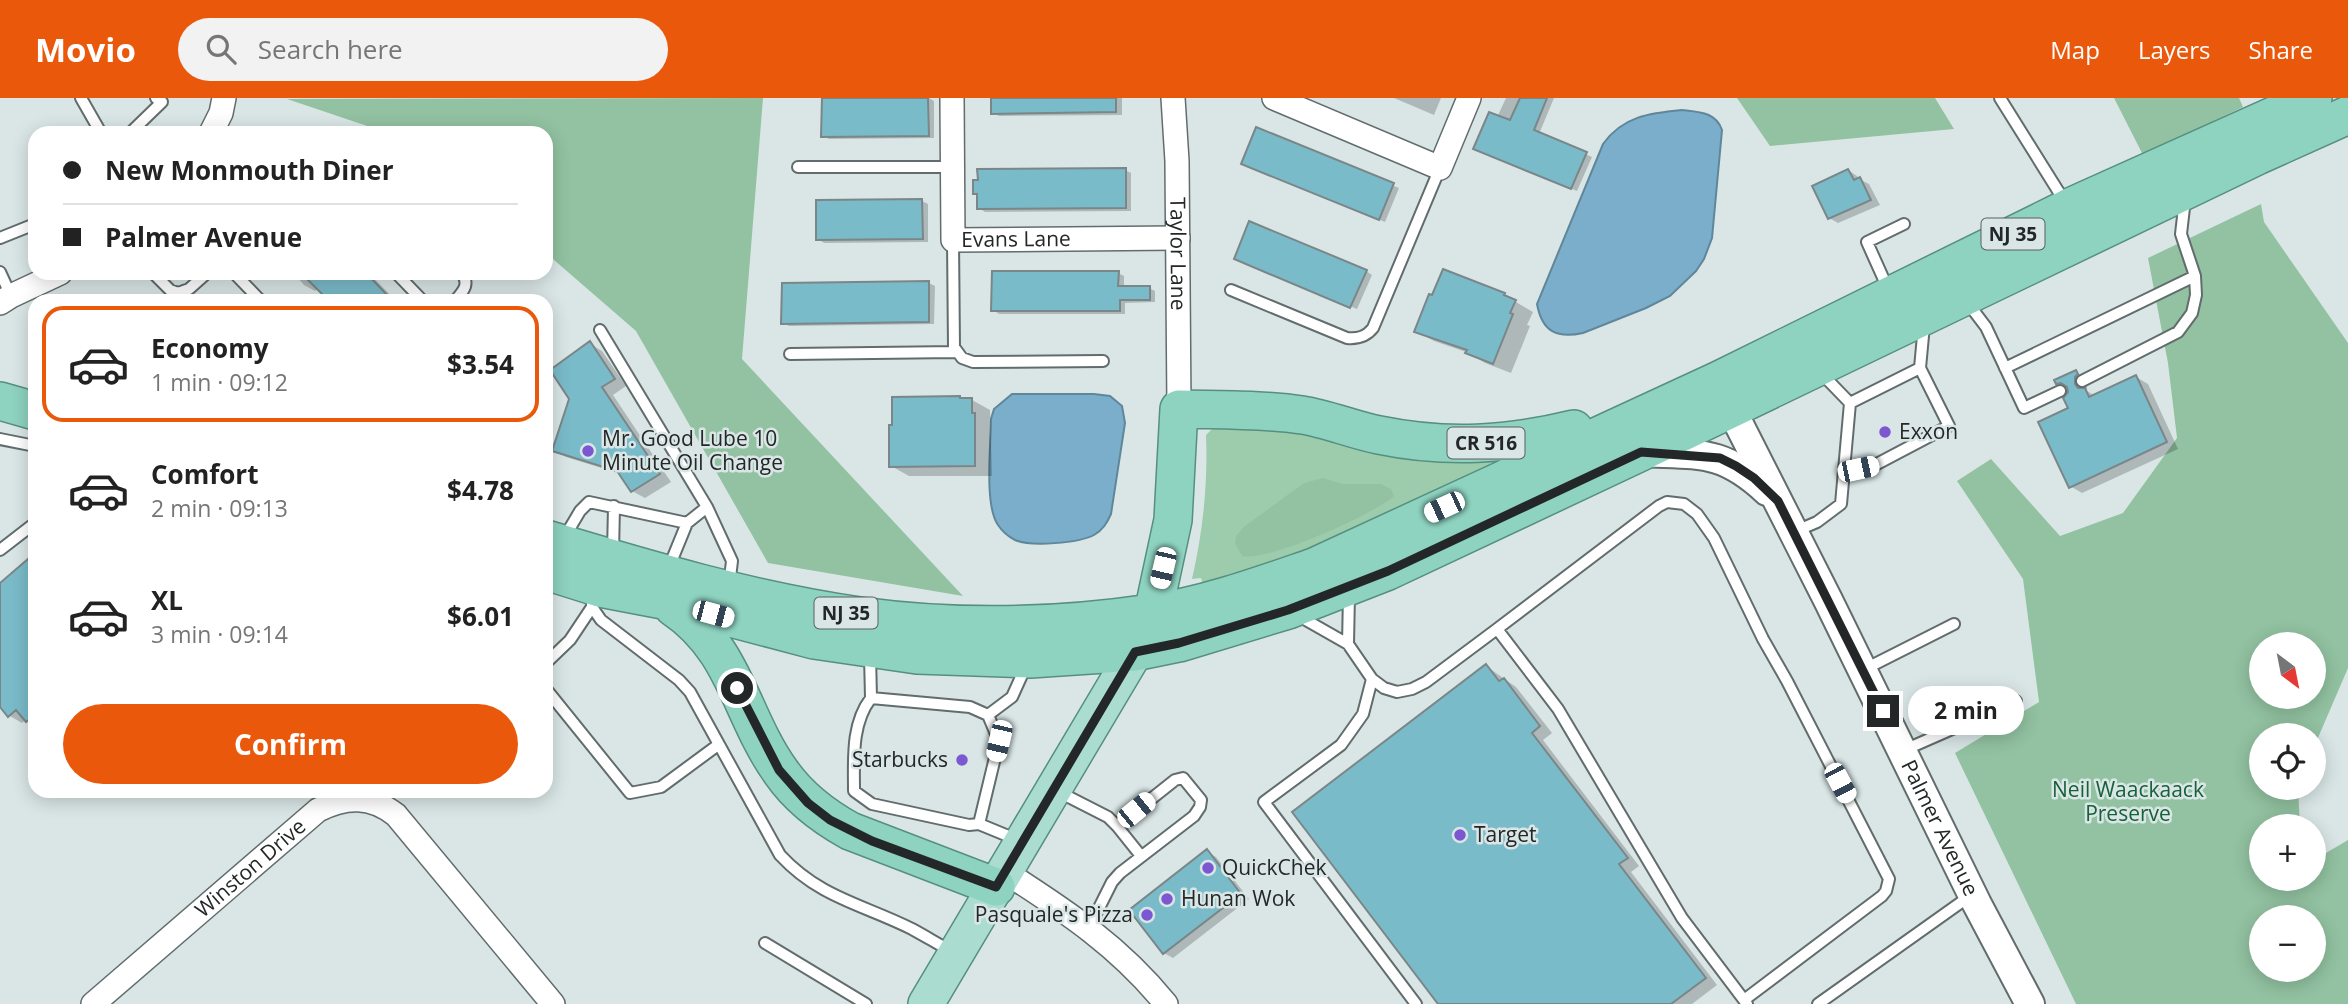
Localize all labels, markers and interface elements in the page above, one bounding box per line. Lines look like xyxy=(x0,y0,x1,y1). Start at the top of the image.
search box xyxy=(178,18,668,81)
text: Movio xyxy=(35,27,136,72)
icon: search xyxy=(202,30,240,68)
text: Search here xyxy=(258,31,403,67)
text: Map xyxy=(2050,33,2100,66)
text: Layers xyxy=(2138,33,2211,66)
text: Share xyxy=(2249,33,2313,66)
text: New Monmouth Diner xyxy=(105,152,394,188)
street label: Taylor Lane xyxy=(1164,197,1193,311)
road number: NJ 35 xyxy=(1982,218,2044,250)
text: Palmer Avenue xyxy=(105,219,302,255)
street label: Evans Lane xyxy=(961,224,1071,253)
text: Economy xyxy=(151,330,269,366)
icon: car xyxy=(67,333,130,396)
text: $3.54 xyxy=(447,346,514,382)
text: 1 min · 09:12 xyxy=(151,366,288,398)
place label: Exxon xyxy=(1899,417,1958,445)
place label: Mr. Good Lube 10 Minute Oil Change xyxy=(602,424,783,476)
marker: Exxon xyxy=(1877,424,1893,440)
road number: CR 516 xyxy=(1448,428,1524,458)
marker: Mr. Good Lube 10 Minute Oil Change xyxy=(580,443,596,459)
car xyxy=(1836,454,1881,484)
text: Comfort xyxy=(151,456,258,492)
icon: car xyxy=(67,459,130,522)
text: $4.78 xyxy=(447,472,514,508)
car xyxy=(1421,489,1468,525)
text: 2 min · 09:13 xyxy=(151,492,288,524)
car xyxy=(1149,545,1178,591)
text: XL xyxy=(151,582,183,618)
icon: car xyxy=(67,585,130,648)
text: $6.01 xyxy=(447,598,514,634)
car xyxy=(690,598,737,630)
road number: NJ 35 xyxy=(814,598,878,628)
text: 3 min · 09:14 xyxy=(151,618,288,650)
north arrow xyxy=(2249,632,2326,709)
map controls xyxy=(2249,632,2326,982)
route start xyxy=(721,672,753,704)
callout: 2 min xyxy=(1908,686,2023,736)
text: 2 min xyxy=(1934,694,1998,726)
route end xyxy=(1867,695,1899,727)
button: Confirm xyxy=(63,704,518,784)
car xyxy=(985,718,1014,764)
button: locate xyxy=(2249,723,2326,800)
place label: Starbucks xyxy=(852,745,948,773)
marker: Starbucks xyxy=(954,752,970,768)
street label: Palmer Avenue xyxy=(1895,755,1986,900)
car xyxy=(1821,760,1860,806)
park label: Neil Waackaack Preserve xyxy=(2052,775,2204,827)
car xyxy=(1114,789,1159,831)
street label: Winston Drive xyxy=(189,812,311,923)
button: + xyxy=(2249,814,2326,891)
place label: Target xyxy=(1474,820,1537,848)
marker: Target xyxy=(1452,827,1468,843)
place label: QuickChek xyxy=(1222,853,1327,881)
marker: QuickChek xyxy=(1200,860,1216,876)
place label: Hunan Wok xyxy=(1181,884,1295,912)
marker: Hunan Wok xyxy=(1159,891,1175,907)
place label: Pasquale's Pizza xyxy=(975,900,1133,928)
button: − xyxy=(2249,905,2326,982)
marker: Pasquale's Pizza xyxy=(1139,907,1155,923)

